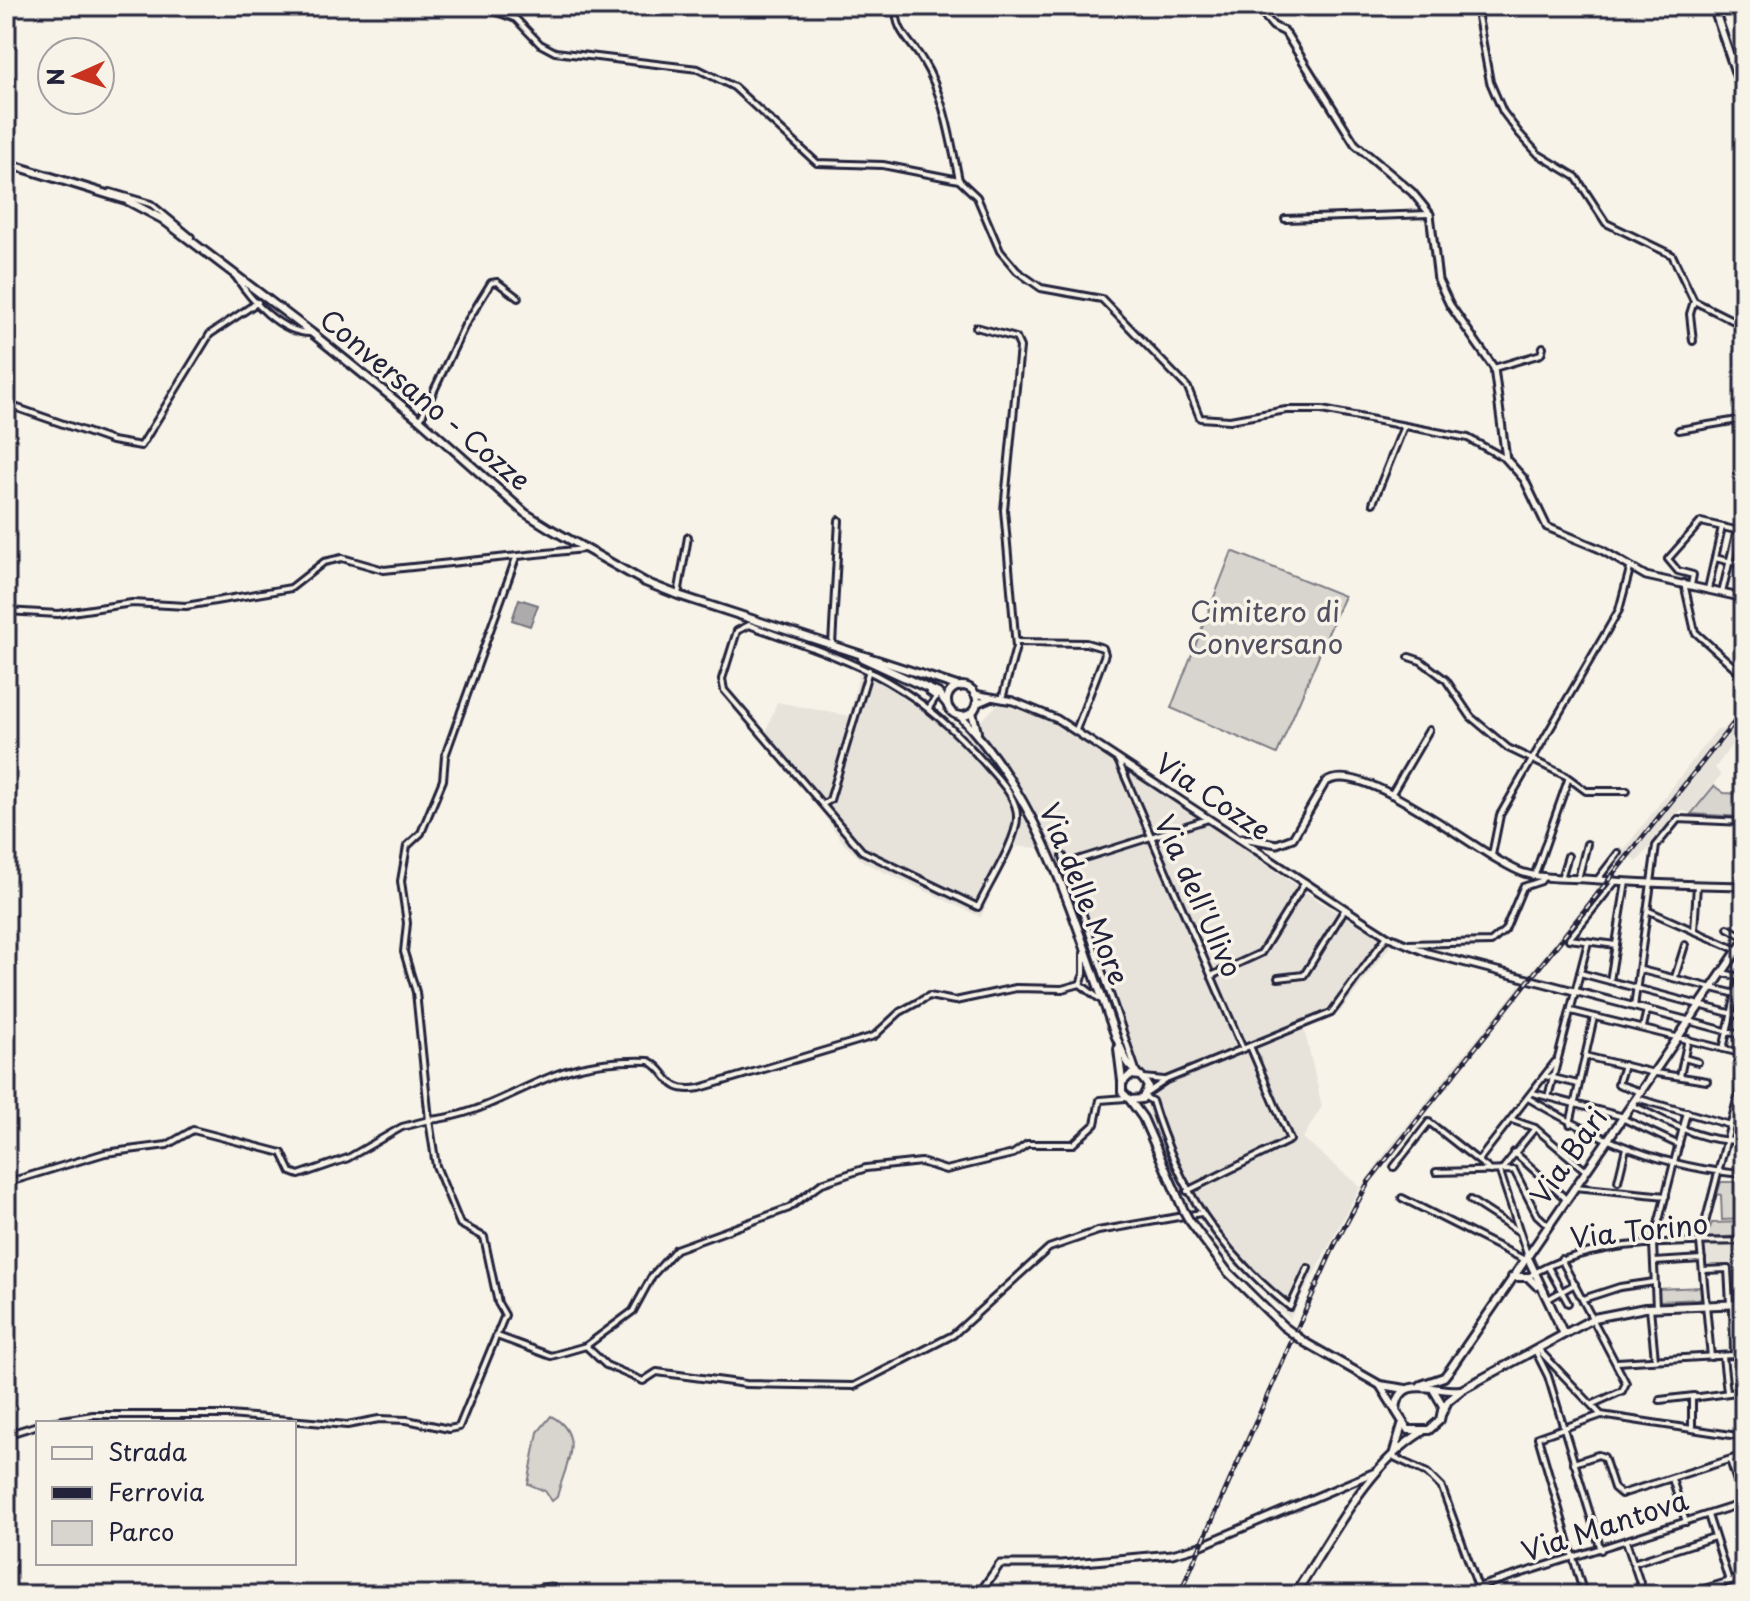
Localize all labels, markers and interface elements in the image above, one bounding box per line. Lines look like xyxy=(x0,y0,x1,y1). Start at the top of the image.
north arrow xyxy=(36,36,116,116)
text: N xyxy=(38,68,71,87)
street label: Conversano - Cozze xyxy=(311,297,541,500)
park label: Cimitero di Conversano xyxy=(1187,589,1343,664)
street label: Via Cozze xyxy=(1147,741,1280,850)
street label: Via delle More xyxy=(1029,796,1142,991)
street label: Via dell'Ulivo xyxy=(1144,807,1254,984)
street label: Via Bari xyxy=(1518,1097,1617,1213)
street label: Via Torino xyxy=(1568,1201,1710,1258)
legend xyxy=(36,1421,296,1565)
text: Strada xyxy=(108,1433,187,1469)
text: Ferrovia xyxy=(108,1473,204,1509)
street label: Via Mantova xyxy=(1516,1477,1694,1572)
text: Parco xyxy=(108,1513,174,1549)

